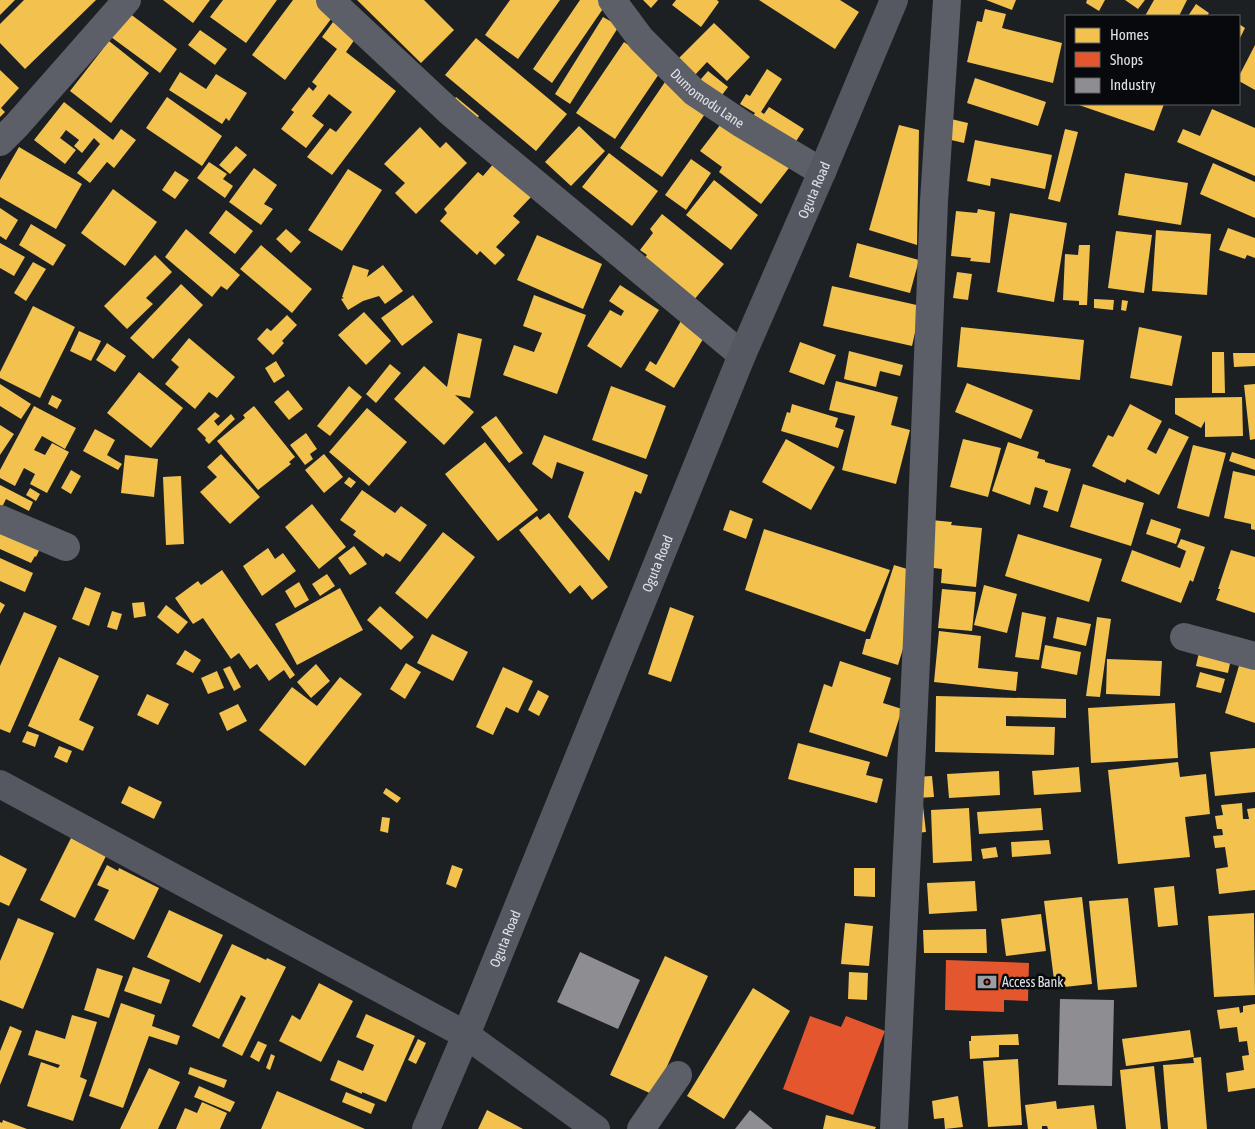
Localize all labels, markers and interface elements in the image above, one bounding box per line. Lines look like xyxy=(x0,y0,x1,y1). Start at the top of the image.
legend xyxy=(1065,15,1240,105)
text: Homes xyxy=(1110,26,1149,43)
text: Shops xyxy=(1110,51,1143,68)
street label: Dumomodu Lane xyxy=(667,65,747,131)
text: Industry xyxy=(1110,76,1156,93)
street label: Oguta Road xyxy=(795,159,833,221)
street label: Oguta Road xyxy=(639,533,676,594)
street label: Oguta Road xyxy=(486,908,524,970)
bank icon: Access Bank xyxy=(976,971,998,993)
place label: Access Bank xyxy=(1002,974,1063,990)

